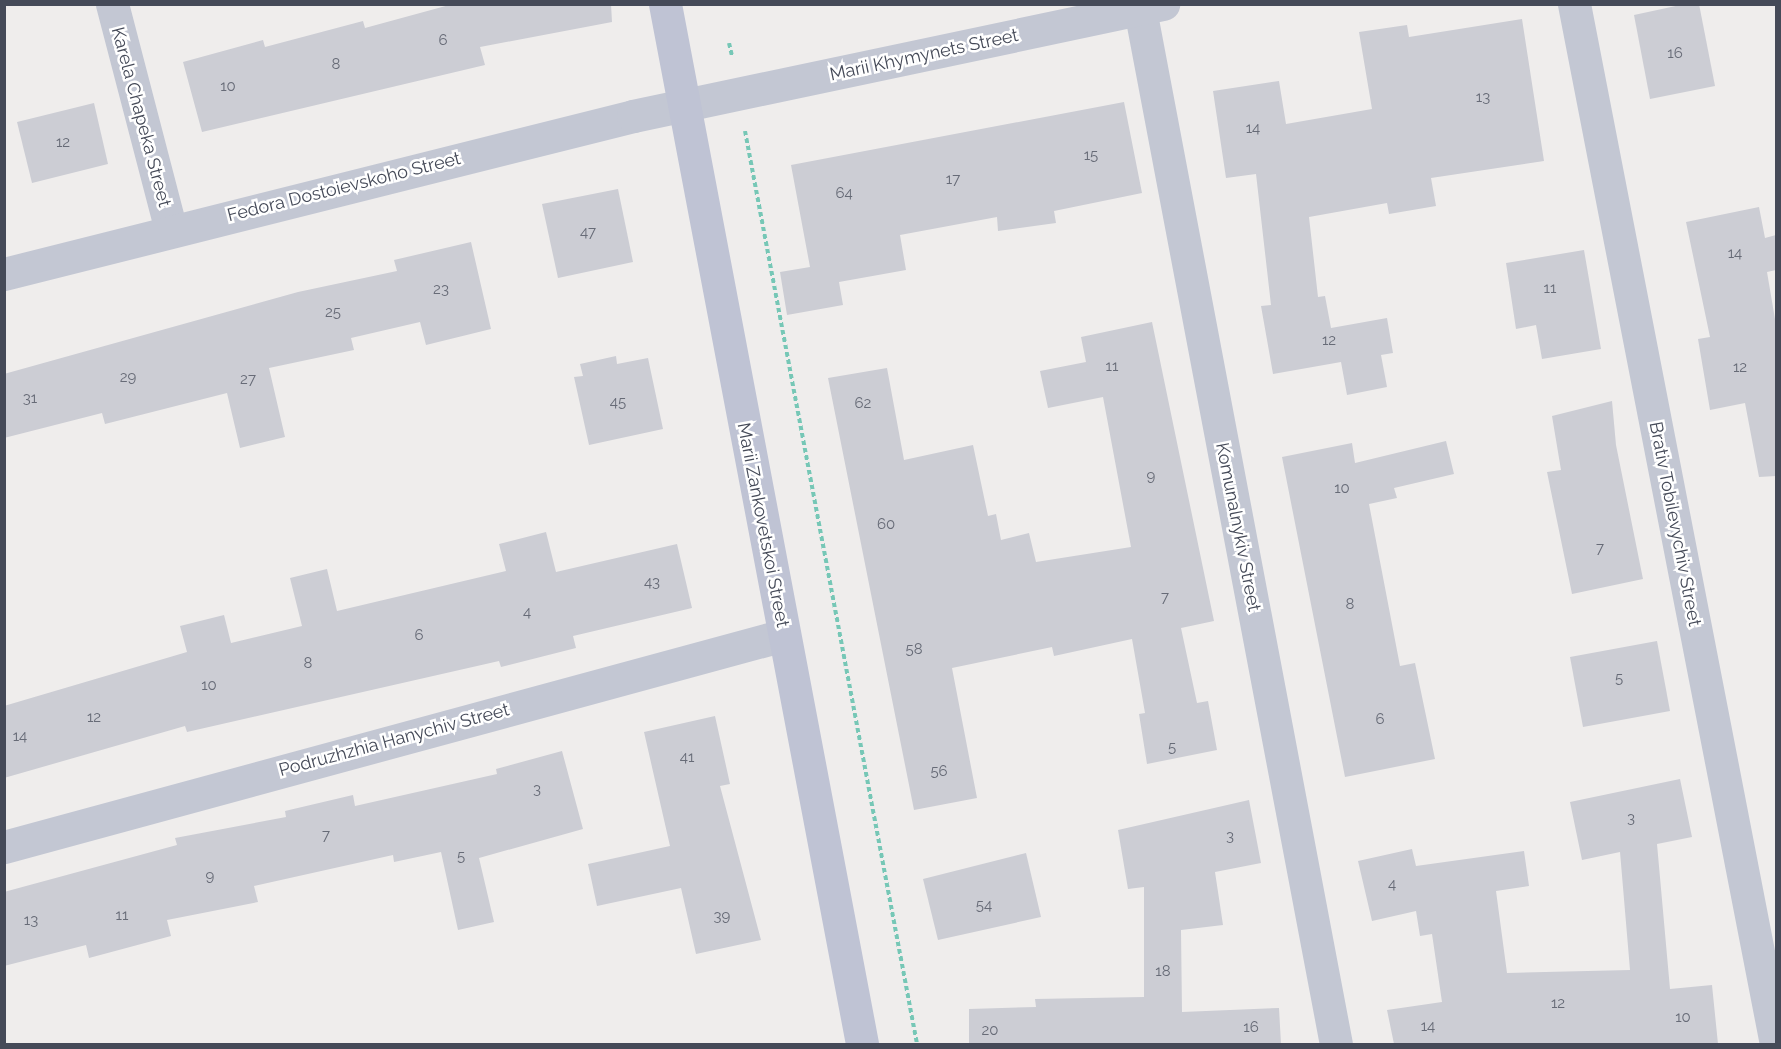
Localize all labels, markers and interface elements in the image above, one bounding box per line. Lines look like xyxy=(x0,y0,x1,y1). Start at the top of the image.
street label: Marii Khymynets Street xyxy=(828,24,1020,86)
street label: Karela Chapeka Street xyxy=(107,25,175,209)
house number: 6 xyxy=(438,32,448,50)
house number: 16 xyxy=(1667,45,1683,63)
house number: 8 xyxy=(332,56,340,74)
house number: 10 xyxy=(220,78,236,96)
house number: 13 xyxy=(1476,89,1490,107)
house number: 14 xyxy=(1246,120,1260,138)
house number: 12 xyxy=(56,134,70,152)
house number: 15 xyxy=(1084,147,1098,165)
street label: Fedora Dostoievskoho Street xyxy=(225,148,463,226)
house number: 17 xyxy=(946,171,960,189)
house number: 64 xyxy=(835,185,853,203)
house number: 47 xyxy=(580,224,596,242)
house number: 14 xyxy=(1728,245,1742,263)
house number: 11 xyxy=(1544,280,1556,298)
house number: 23 xyxy=(433,281,449,299)
house number: 25 xyxy=(325,304,341,322)
house number: 12 xyxy=(1322,332,1336,350)
house number: 11 xyxy=(1106,358,1118,376)
house number: 12 xyxy=(1733,359,1747,377)
house number: 29 xyxy=(120,369,136,387)
house number: 27 xyxy=(240,371,256,389)
house number: 31 xyxy=(23,390,37,408)
house number: 45 xyxy=(610,394,626,412)
house number: 62 xyxy=(855,395,871,413)
street label: Brativ Tobilevychiv Street xyxy=(1644,419,1706,629)
street label: Marii Zankovetskoi Street xyxy=(733,421,793,629)
street label: Komunalnykiv Street xyxy=(1211,441,1265,613)
house number: 9 xyxy=(1147,468,1155,486)
house number: 10 xyxy=(1334,480,1350,498)
house number: 60 xyxy=(877,516,895,534)
house number: 7 xyxy=(1596,540,1604,558)
house number: 43 xyxy=(644,574,660,592)
house number: 7 xyxy=(1161,589,1169,607)
house number: 8 xyxy=(1346,596,1354,614)
house number: 4 xyxy=(523,604,531,622)
house number: 6 xyxy=(414,627,424,645)
house number: 58 xyxy=(905,641,923,659)
house number: 8 xyxy=(304,655,312,673)
house number: 5 xyxy=(1615,670,1623,688)
house number: 10 xyxy=(201,677,217,695)
street label: Podruzhzhia Hanychiv Street xyxy=(276,699,512,781)
house number: 12 xyxy=(87,709,101,727)
house number: 6 xyxy=(1375,711,1385,729)
house number: 14 xyxy=(13,728,27,746)
house number: 5 xyxy=(1168,739,1176,757)
house number: 41 xyxy=(680,749,694,767)
house number: 56 xyxy=(930,763,948,781)
house number: 3 xyxy=(533,781,541,799)
house number: 3 xyxy=(1627,810,1635,828)
house number: 7 xyxy=(322,827,330,845)
house number: 3 xyxy=(1226,828,1234,846)
house number: 5 xyxy=(457,848,465,866)
house number: 9 xyxy=(206,868,214,886)
house number: 4 xyxy=(1388,876,1396,894)
house number: 54 xyxy=(976,897,992,915)
house number: 11 xyxy=(116,907,128,925)
house number: 39 xyxy=(714,908,730,926)
house number: 13 xyxy=(24,912,38,930)
house number: 18 xyxy=(1155,963,1171,981)
house number: 12 xyxy=(1551,995,1565,1013)
house number: 10 xyxy=(1675,1009,1691,1027)
house number: 14 xyxy=(1421,1018,1435,1036)
house number: 16 xyxy=(1243,1019,1259,1037)
house number: 20 xyxy=(982,1022,998,1040)

